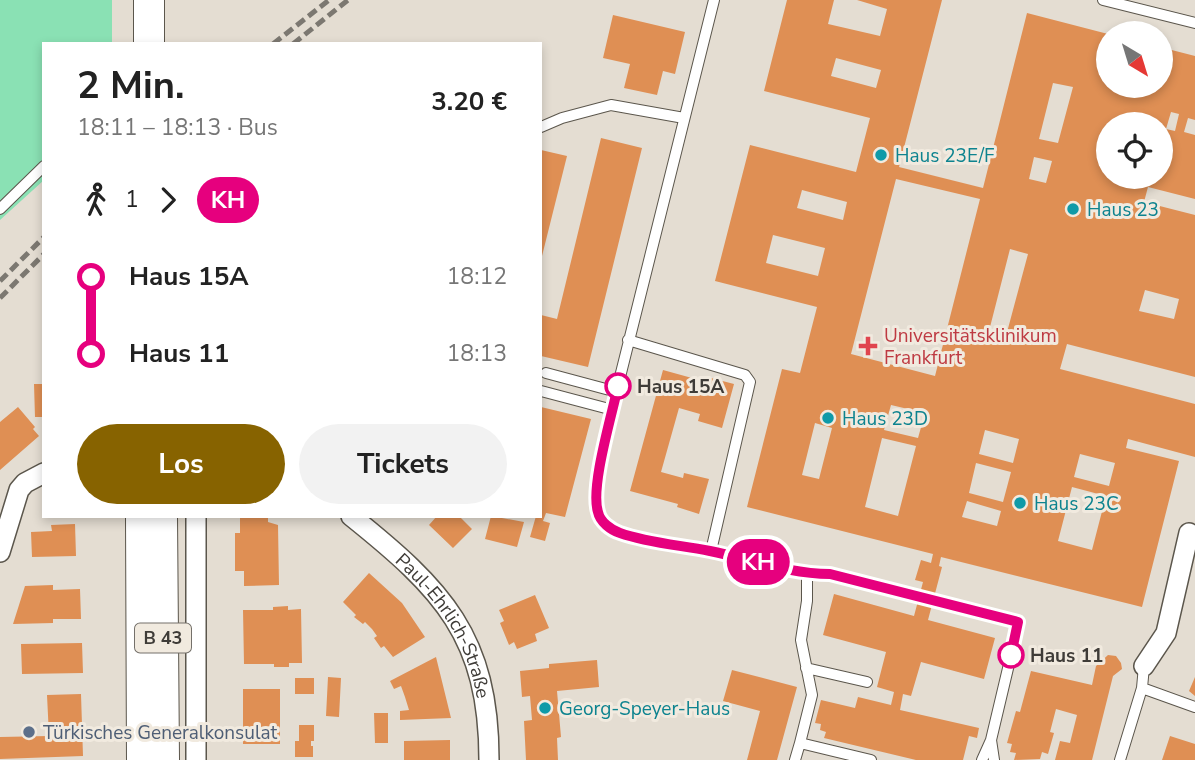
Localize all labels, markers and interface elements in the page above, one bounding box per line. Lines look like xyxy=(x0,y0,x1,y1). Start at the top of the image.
north arrow xyxy=(1096,21,1172,98)
map controls xyxy=(1096,21,1173,189)
text: 2 Min. xyxy=(77,60,184,111)
text: 3.20 € xyxy=(431,84,507,119)
text: 18:11 – 18:13 · Bus xyxy=(77,112,278,143)
button: locate xyxy=(1096,112,1173,189)
place label: Haus 23E/F xyxy=(895,143,995,169)
marker: Haus 23E/F xyxy=(873,147,889,163)
icon: walk xyxy=(77,181,115,219)
icon: forward xyxy=(149,181,187,219)
text: 1 xyxy=(125,184,139,215)
text: KH xyxy=(211,184,245,216)
place label: Haus 23 xyxy=(1087,197,1159,223)
marker: Haus 23 xyxy=(1065,201,1081,217)
text: Haus 15A xyxy=(129,259,249,294)
text: 18:12 xyxy=(447,261,507,292)
place label: Universitätsklinikum Frankfurt xyxy=(884,323,1057,371)
text: Haus 11 xyxy=(129,336,229,371)
marker: Universitätsklinikum Frankfurt xyxy=(858,336,878,356)
text: 18:13 xyxy=(447,338,507,369)
marker: Haus 15A xyxy=(605,373,631,399)
place label: Haus 15A xyxy=(637,374,725,400)
place label: Haus 23D xyxy=(842,406,928,432)
marker: Haus 23D xyxy=(820,410,836,426)
button: Los xyxy=(77,424,285,504)
button: Tickets xyxy=(299,424,507,504)
place label: Haus 23C xyxy=(1034,491,1119,517)
marker: Haus 23C xyxy=(1012,495,1028,511)
line badge: KH xyxy=(726,539,790,585)
text: KH xyxy=(741,546,775,578)
street label: Paul-Ehrlich-Straße xyxy=(390,547,496,701)
road number: B 43 xyxy=(135,624,191,652)
marker: Haus 11 xyxy=(998,642,1024,668)
place label: Haus 11 xyxy=(1030,643,1103,669)
place label: Georg-Speyer-Haus xyxy=(559,696,730,722)
marker: Georg-Speyer-Haus xyxy=(537,700,553,716)
place label: Türkisches Generalkonsulat xyxy=(43,720,278,746)
marker: Türkisches Generalkonsulat xyxy=(21,724,37,740)

